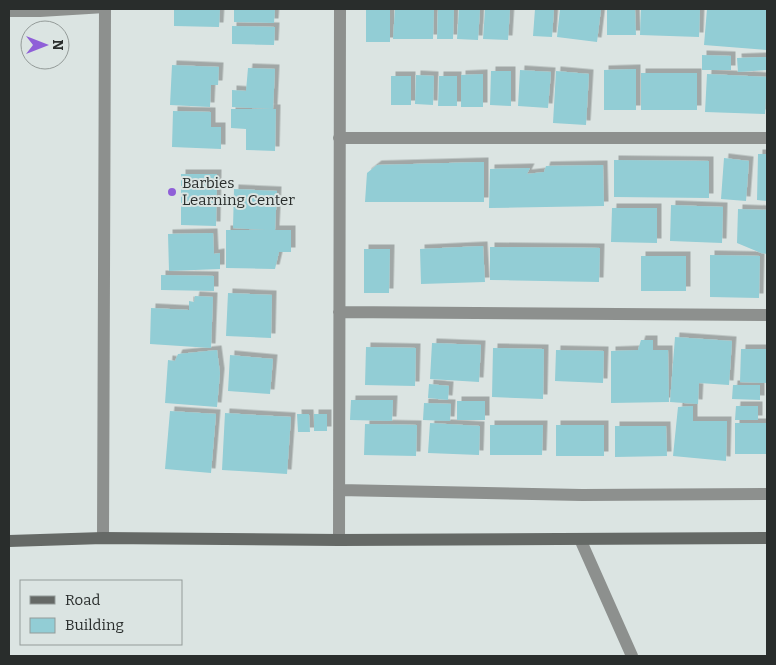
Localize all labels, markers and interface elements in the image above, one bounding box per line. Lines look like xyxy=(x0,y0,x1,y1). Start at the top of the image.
north arrow xyxy=(20,20,70,70)
text: N xyxy=(49,40,66,51)
place label: Barbies Learning Center xyxy=(182,174,295,209)
marker: Barbies Learning Center xyxy=(166,186,178,198)
legend xyxy=(20,580,182,645)
text: Road xyxy=(65,591,100,609)
text: Building xyxy=(65,616,124,634)

